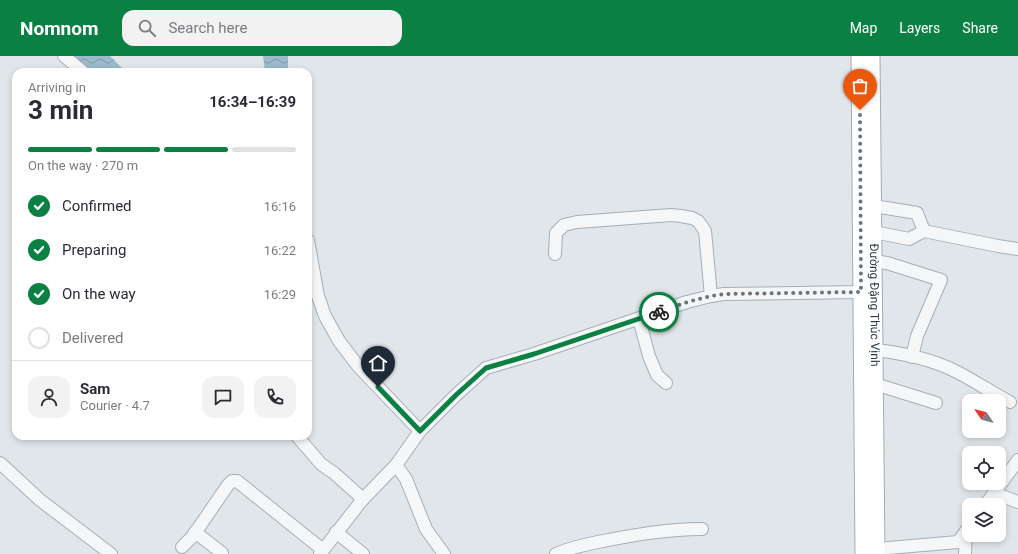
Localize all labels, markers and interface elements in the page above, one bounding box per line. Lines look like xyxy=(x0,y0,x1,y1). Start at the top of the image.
search box xyxy=(122,10,402,46)
text: Nomnom xyxy=(20,17,98,40)
icon: search xyxy=(136,17,158,39)
text: Search here xyxy=(168,19,247,37)
text: Map xyxy=(850,20,877,36)
text: Layers xyxy=(899,20,940,36)
text: Share xyxy=(962,20,998,36)
pin xyxy=(843,69,877,110)
icon: bag xyxy=(849,75,871,97)
text: Arriving in xyxy=(28,80,86,95)
text: 16:34–16:39 xyxy=(209,93,296,111)
text: 3 min xyxy=(28,95,93,125)
text: On the way · 270 m xyxy=(28,158,138,173)
icon: check xyxy=(28,195,50,217)
text: Confirmed xyxy=(62,197,132,215)
text: 16:16 xyxy=(264,199,296,214)
icon: check xyxy=(28,239,50,261)
text: Preparing xyxy=(62,241,126,259)
text: 16:22 xyxy=(264,243,296,258)
street label: Đường Đặng Thúc Vịnh xyxy=(867,243,882,367)
icon: check xyxy=(28,283,50,305)
text: On the way xyxy=(62,285,136,303)
text: 16:29 xyxy=(264,287,296,302)
courier xyxy=(639,292,679,332)
icon: bike xyxy=(648,301,670,323)
text: Delivered xyxy=(62,329,124,347)
pin xyxy=(361,346,395,387)
icon: home xyxy=(367,352,389,374)
button: person xyxy=(28,376,70,418)
button: chat xyxy=(202,376,244,418)
button: phone xyxy=(254,376,296,418)
text: Sam xyxy=(80,380,110,398)
north arrow xyxy=(962,394,1006,438)
map controls xyxy=(962,394,1006,542)
text: Courier · 4.7 xyxy=(80,398,150,413)
button: locate xyxy=(962,446,1006,490)
button: layers xyxy=(962,498,1006,542)

